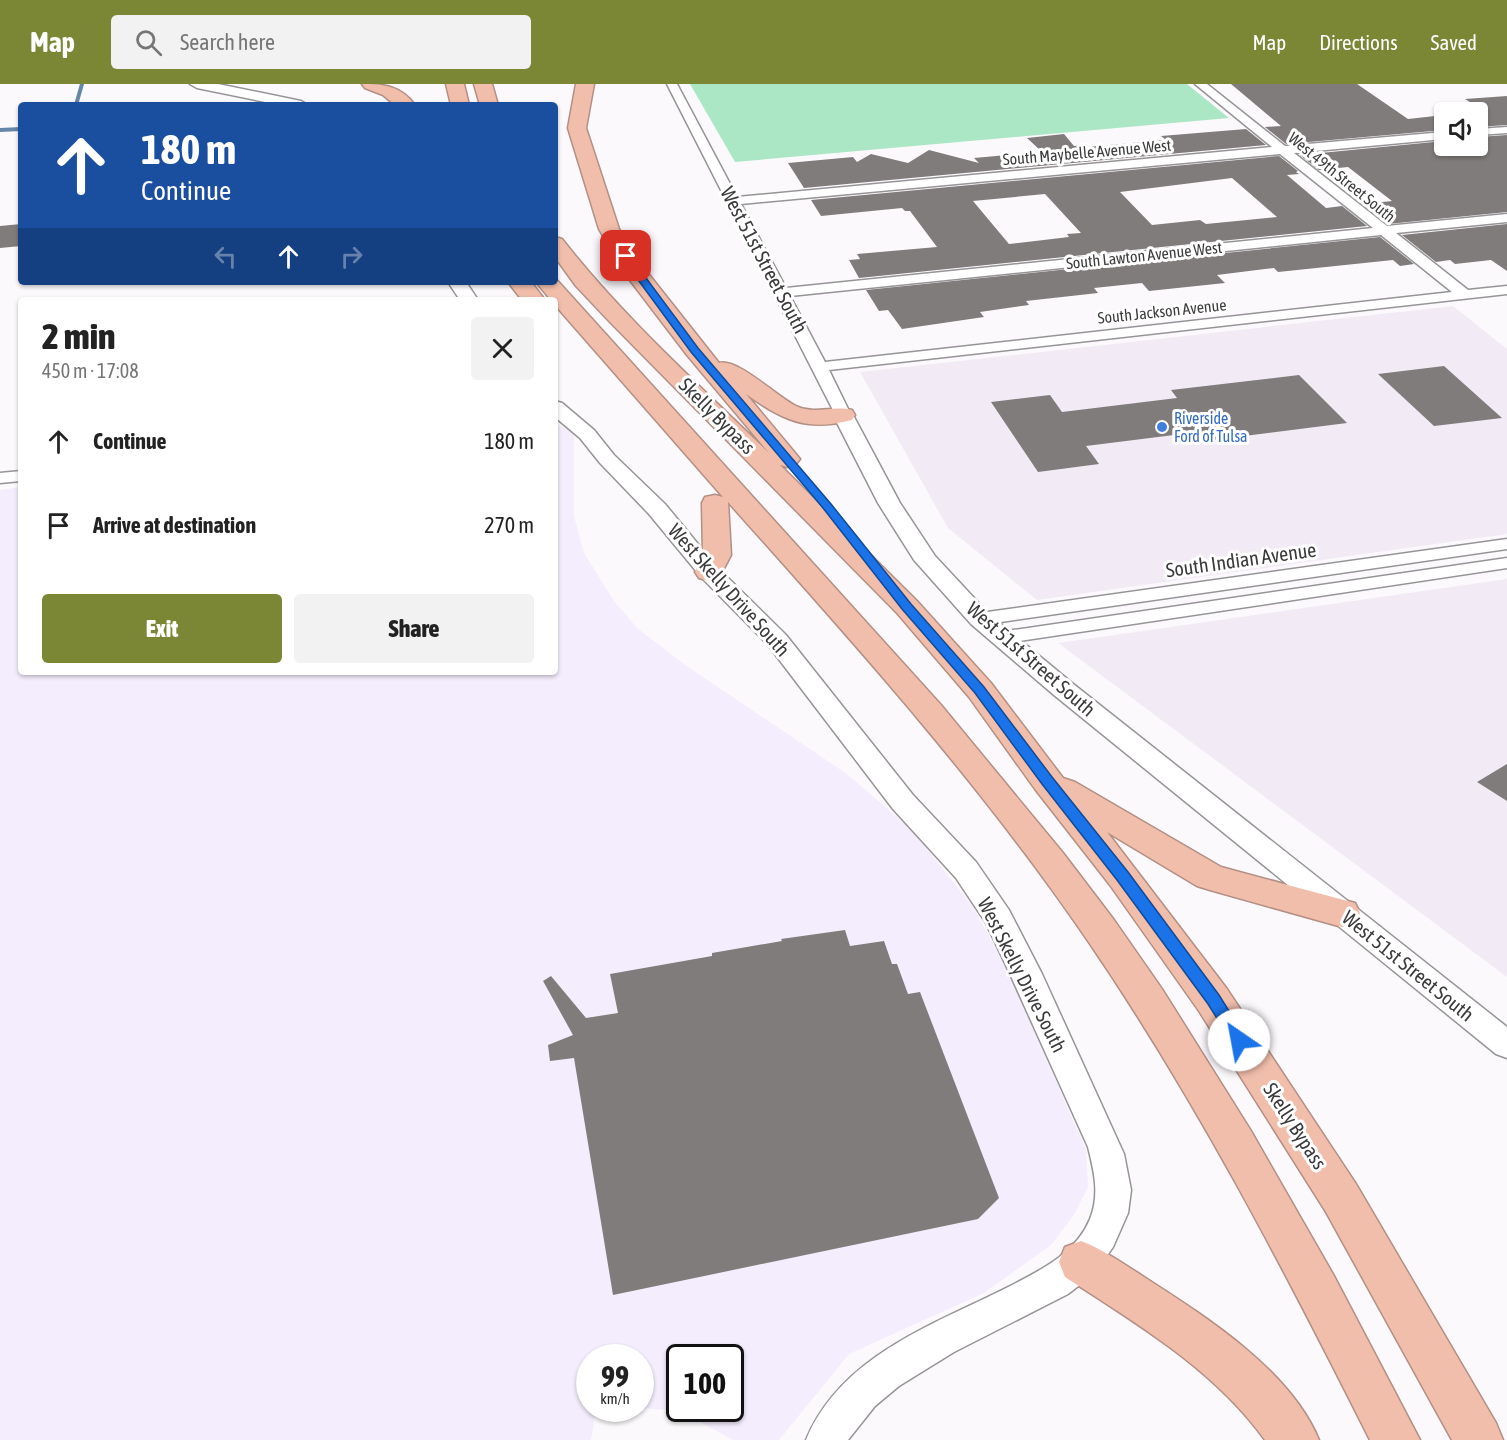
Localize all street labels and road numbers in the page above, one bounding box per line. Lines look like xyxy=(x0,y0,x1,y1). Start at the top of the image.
street label: West 49th Street South xyxy=(1285,128,1399,226)
street label: South Maybelle Avenue West xyxy=(1002,136,1172,169)
street label: West 51st Street South xyxy=(716,183,813,337)
street label: South Lawton Avenue West xyxy=(1065,238,1223,272)
street label: South Jackson Avenue xyxy=(1097,295,1227,327)
street label: Skelly Bypass xyxy=(675,373,760,458)
street label: West Skelly Drive South xyxy=(664,519,795,661)
street label: South Indian Avenue xyxy=(1164,538,1318,581)
street label: West 51st Street South xyxy=(962,597,1100,721)
street label: West Skelly Drive South xyxy=(974,894,1071,1056)
street label: West 51st Street South xyxy=(1338,906,1479,1026)
street label: Skelly Bypass xyxy=(1259,1078,1332,1173)

